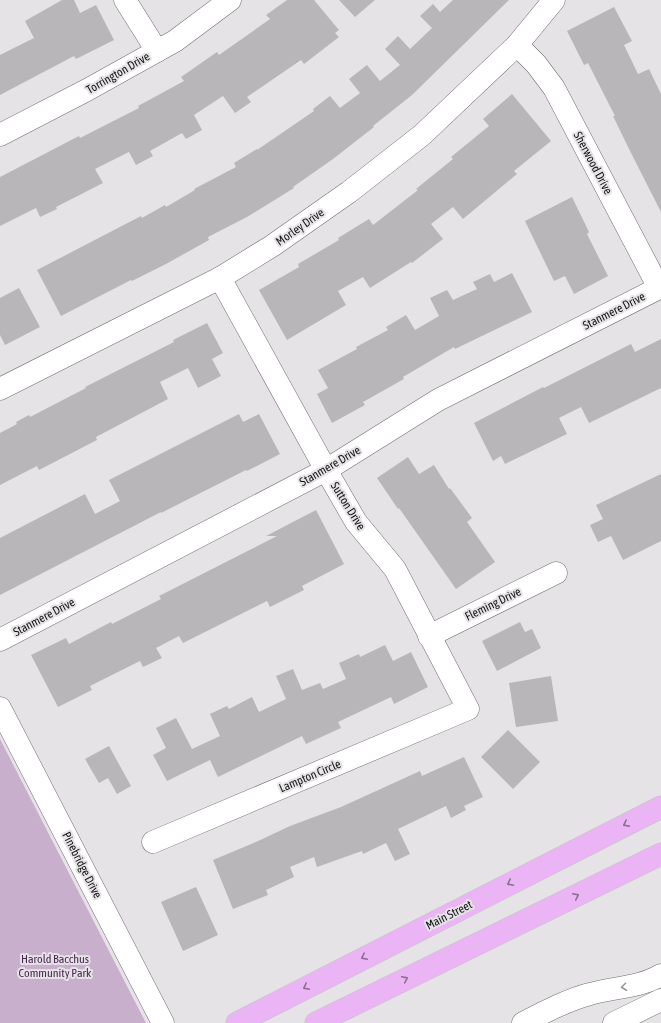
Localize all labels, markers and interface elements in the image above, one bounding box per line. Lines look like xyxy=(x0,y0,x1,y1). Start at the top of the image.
street label: Torrington Drive xyxy=(84,49,152,97)
street label: Sherwood Drive xyxy=(571,129,615,197)
street label: Morley Drive xyxy=(273,205,327,249)
street label: Stanmere Drive xyxy=(581,289,647,333)
street label: Stanmere Drive xyxy=(297,443,363,489)
street label: Sutton Drive xyxy=(328,479,368,533)
street label: Fleming Drive xyxy=(463,584,523,624)
street label: Stanmere Drive xyxy=(11,595,77,639)
street label: Lampton Circle xyxy=(277,757,343,795)
one-way arrow xyxy=(623,819,630,827)
street label: Pinebridge Drive xyxy=(59,829,105,901)
one-way arrow xyxy=(507,878,515,886)
one-way arrow xyxy=(572,893,580,901)
street label: Main Street xyxy=(423,897,475,933)
park label: Harold Bacchus Community Park xyxy=(19,952,92,980)
one-way arrow xyxy=(361,953,369,960)
one-way arrow xyxy=(401,976,409,984)
one-way arrow xyxy=(303,982,311,990)
one-way arrow xyxy=(621,983,628,992)

